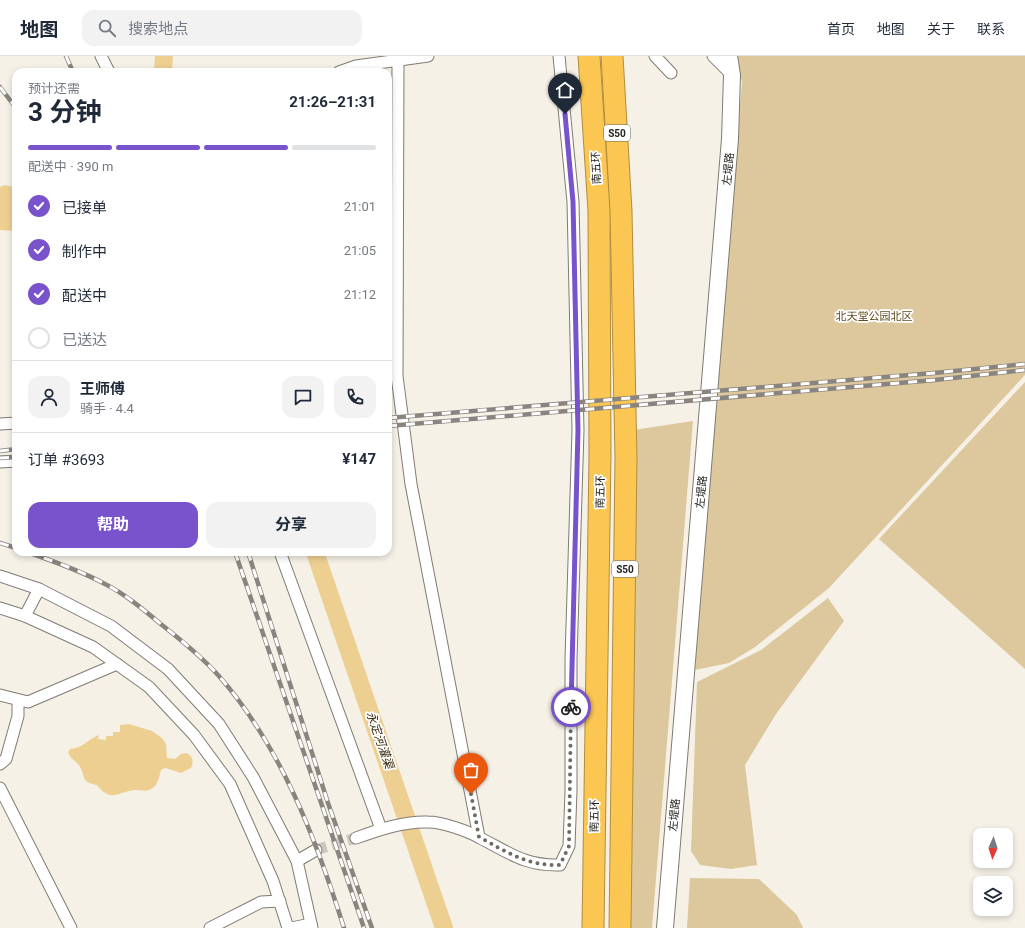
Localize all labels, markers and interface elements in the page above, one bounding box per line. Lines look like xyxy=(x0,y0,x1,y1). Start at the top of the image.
search box xyxy=(82,10,362,46)
icon: search xyxy=(96,17,118,39)
text: 地图 xyxy=(20,18,58,41)
text: 搜索地点 xyxy=(128,20,188,38)
text: 首页 xyxy=(827,21,855,37)
text: 地图 xyxy=(877,21,905,37)
text: 关于 xyxy=(927,21,955,37)
text: 联系 xyxy=(977,21,1005,37)
pin xyxy=(548,73,582,114)
icon: home xyxy=(554,79,576,101)
text: 预计还需 xyxy=(28,81,80,96)
text: 21:26–21:31 xyxy=(289,93,376,111)
text: 3 分钟 xyxy=(28,97,101,127)
road number: S50 xyxy=(604,125,630,141)
street label: 南五环 xyxy=(589,151,604,185)
street label: 左堤路 xyxy=(721,152,736,186)
text: 配送中 · 390 m xyxy=(28,159,113,174)
icon: check xyxy=(28,195,50,217)
text: 已接单 xyxy=(62,199,107,217)
text: 21:01 xyxy=(344,199,376,214)
icon: check xyxy=(28,239,50,261)
text: 制作中 xyxy=(62,243,107,261)
text: 21:05 xyxy=(344,243,376,258)
icon: check xyxy=(28,283,50,305)
text: 配送中 xyxy=(62,287,107,305)
text: 21:12 xyxy=(344,287,376,302)
park label: 北天堂公园北区 xyxy=(836,310,913,323)
text: 已送达 xyxy=(62,331,107,349)
button: person xyxy=(28,376,70,418)
button: chat xyxy=(282,376,324,418)
button: phone xyxy=(334,376,376,418)
text: 王师傅 xyxy=(80,380,125,398)
text: 骑手 · 4.4 xyxy=(80,401,134,416)
text: ¥147 xyxy=(342,450,376,468)
text: 订单 #3693 xyxy=(28,451,105,469)
street label: 南五环 xyxy=(594,475,607,509)
street label: 左堤路 xyxy=(694,475,709,509)
button: 帮助 xyxy=(28,502,198,548)
button: 分享 xyxy=(206,502,376,548)
road number: S50 xyxy=(612,561,638,577)
courier xyxy=(551,687,591,727)
icon: bike xyxy=(560,696,582,718)
water label: 永定河灌渠 xyxy=(364,709,397,773)
pin xyxy=(454,753,488,794)
icon: bag xyxy=(460,759,482,781)
street label: 左堤路 xyxy=(667,798,682,832)
street label: 南五环 xyxy=(588,799,601,833)
north arrow xyxy=(973,828,1013,868)
map controls xyxy=(973,828,1013,916)
button: layers xyxy=(973,876,1013,916)

